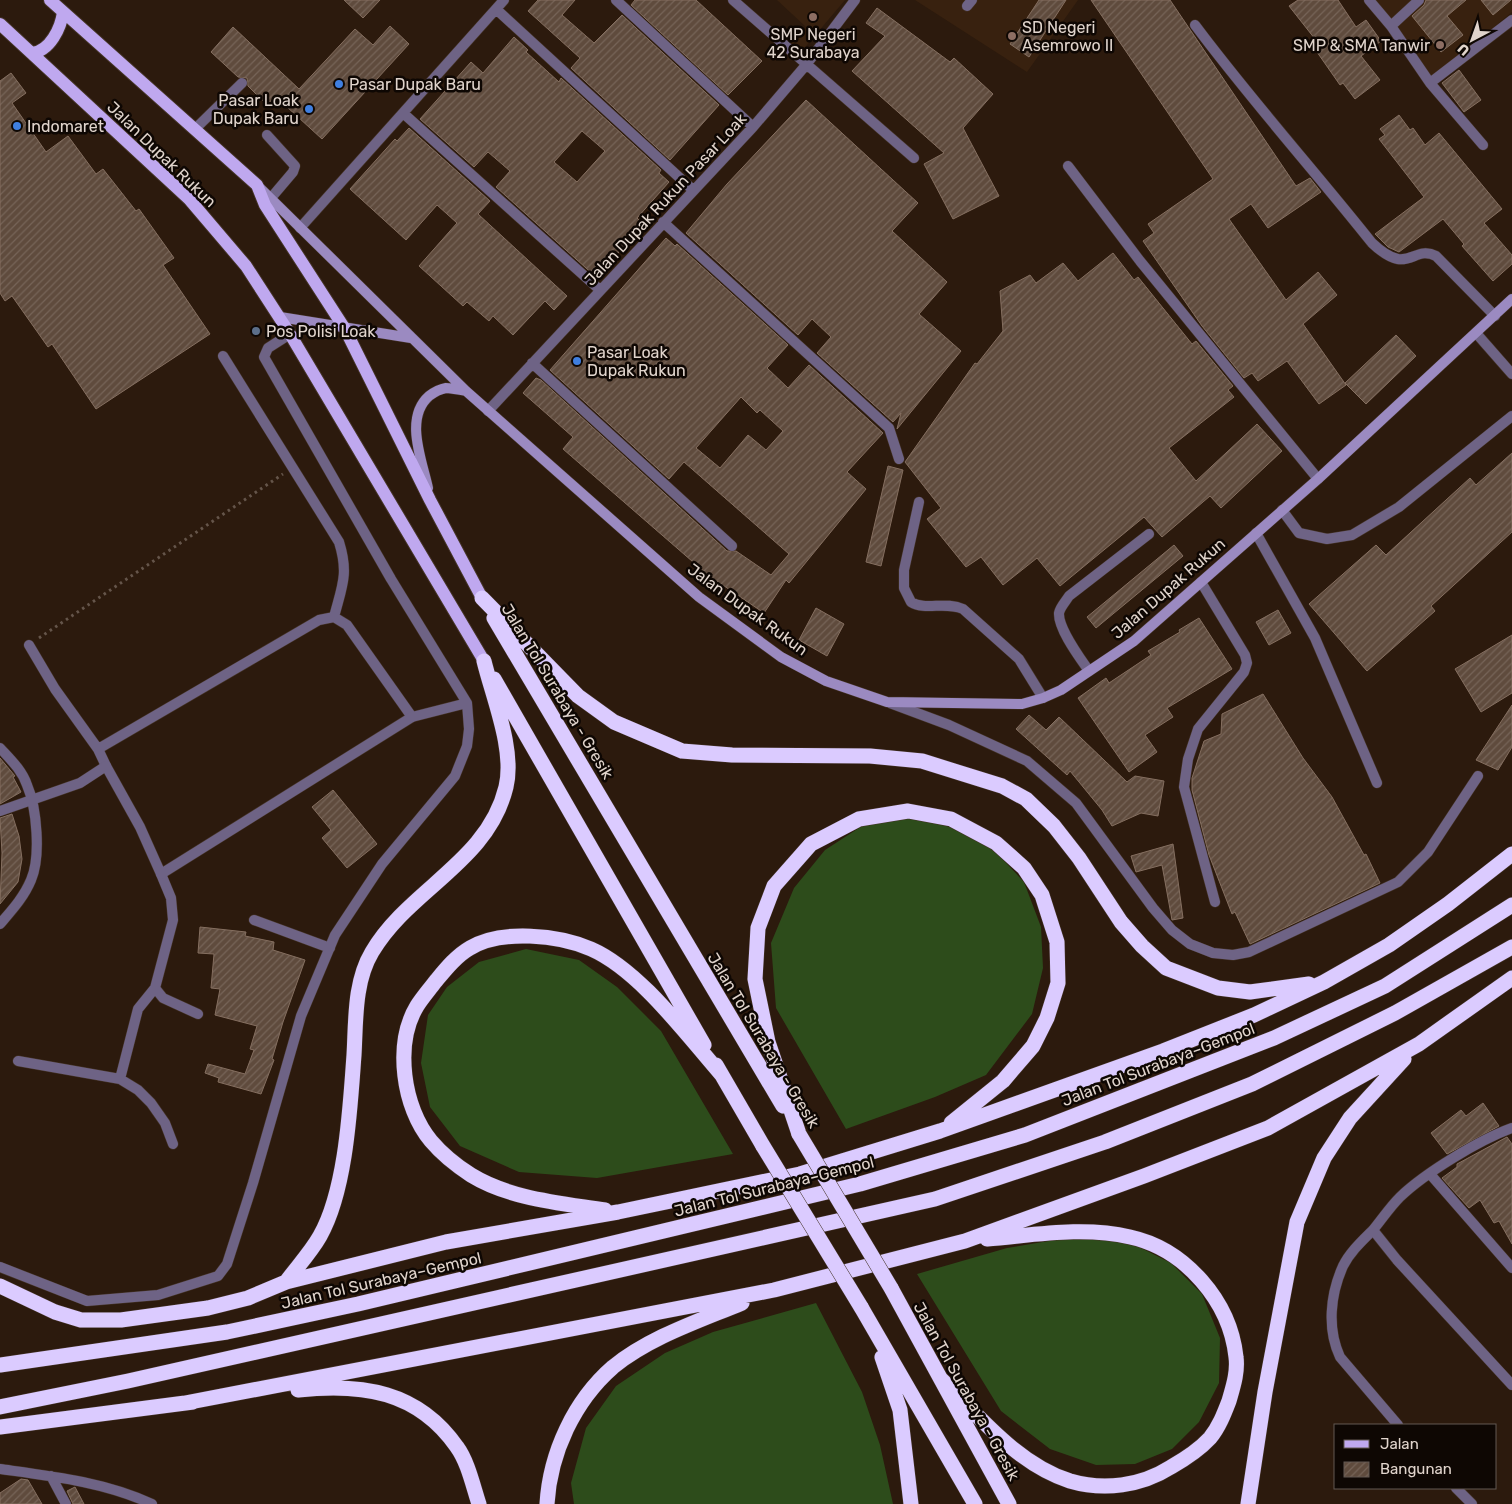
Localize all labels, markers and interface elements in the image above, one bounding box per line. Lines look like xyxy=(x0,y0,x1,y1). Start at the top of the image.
marker: SMP Negeri 42 Surabaya xyxy=(807,11,819,23)
north arrow xyxy=(1447,15,1497,65)
place label: SD Negeri Asemrowo II xyxy=(1022,18,1113,55)
place label: SMP Negeri 42 Surabaya xyxy=(766,25,860,62)
marker: SD Negeri Asemrowo II xyxy=(1006,30,1018,42)
place label: SMP & SMA Tanwir xyxy=(1293,36,1430,55)
marker: SMP & SMA Tanwir xyxy=(1434,39,1446,51)
text: U xyxy=(1454,40,1473,59)
place label: Pasar Dupak Baru xyxy=(349,75,481,94)
marker: Pasar Dupak Baru xyxy=(333,78,345,90)
place label: Pasar Loak Dupak Baru xyxy=(213,91,300,128)
street label: Jalan Dupak Rukun xyxy=(103,98,220,211)
marker: Pasar Loak Dupak Baru xyxy=(303,103,315,115)
street label: Jalan Dupak Rukun Pasar Loak xyxy=(580,109,751,289)
place label: Indomaret xyxy=(27,117,104,136)
marker: Indomaret xyxy=(11,120,23,132)
place label: Pos Polisi Loak xyxy=(266,322,376,341)
marker: Pos Polisi Loak xyxy=(250,325,262,337)
place label: Pasar Loak Dupak Rukun xyxy=(587,343,686,380)
marker: Pasar Loak Dupak Rukun xyxy=(571,355,583,367)
street label: Jalan Dupak Rukun xyxy=(1108,534,1229,643)
street label: Jalan Dupak Rukun xyxy=(684,559,812,659)
street label: Jalan Tol Surabaya - Gresik xyxy=(498,600,618,783)
street label: Jalan Tol Surabaya - Gresik xyxy=(704,949,824,1132)
street label: Jalan Tol Surabaya–Gempol xyxy=(1059,1019,1257,1110)
street label: Jalan Tol Surabaya–Gempol xyxy=(672,1152,876,1221)
street label: Jalan Tol Surabaya–Gempol xyxy=(279,1248,483,1313)
street label: Jalan Tol Surabaya - Gresik xyxy=(910,1299,1024,1484)
legend xyxy=(1334,1424,1497,1489)
text: Jalan xyxy=(1380,1435,1419,1453)
text: Bangunan xyxy=(1380,1460,1452,1478)

